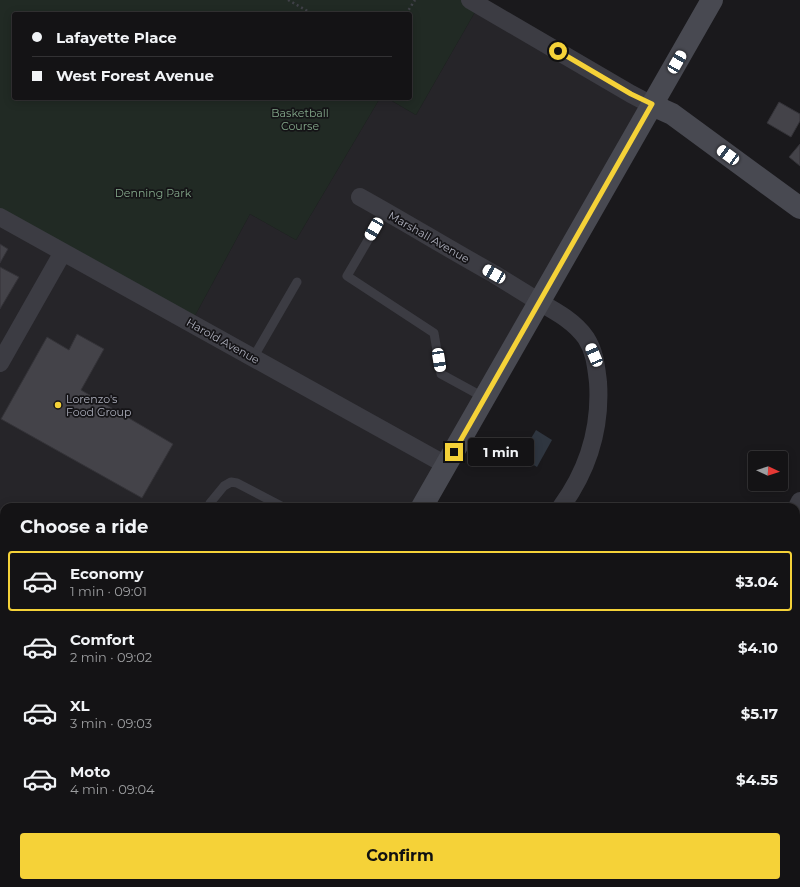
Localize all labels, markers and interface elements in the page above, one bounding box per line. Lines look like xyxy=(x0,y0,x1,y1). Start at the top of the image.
text: Lafayette Place xyxy=(56,28,177,47)
route start xyxy=(549,42,567,60)
car xyxy=(666,49,688,75)
text: West Forest Avenue xyxy=(56,66,214,85)
park label: Basketball Course xyxy=(271,106,329,133)
car xyxy=(715,143,741,167)
park label: Denning Park xyxy=(115,186,192,200)
street label: Marshall Avenue xyxy=(386,208,472,266)
car xyxy=(363,216,385,242)
car xyxy=(481,263,507,285)
street label: Harold Avenue xyxy=(184,315,262,367)
car xyxy=(584,342,604,368)
car xyxy=(431,347,447,373)
place label: Lorenzo's Food Group xyxy=(66,392,131,419)
marker: Lorenzo's Food Group xyxy=(53,400,63,410)
callout: 1 min xyxy=(468,438,534,466)
route end xyxy=(445,443,463,461)
text: 1 min xyxy=(483,444,519,460)
north arrow xyxy=(748,451,788,491)
map controls xyxy=(748,451,788,491)
text: Choose a ride xyxy=(20,516,148,538)
icon: car xyxy=(22,563,58,599)
text: Economy xyxy=(70,564,143,583)
text: $3.04 xyxy=(735,572,778,591)
text: 1 min · 09:01 xyxy=(70,583,147,599)
icon: car xyxy=(22,629,58,665)
text: Comfort xyxy=(70,630,135,649)
text: $4.10 xyxy=(738,638,778,657)
text: 2 min · 09:02 xyxy=(70,649,152,665)
icon: car xyxy=(22,695,58,731)
text: XL xyxy=(70,696,89,715)
text: $5.17 xyxy=(741,704,778,723)
text: 3 min · 09:03 xyxy=(70,715,152,731)
icon: car xyxy=(22,761,58,797)
text: Moto xyxy=(70,762,110,781)
text: $4.55 xyxy=(736,770,778,789)
text: 4 min · 09:04 xyxy=(70,781,155,797)
button: Confirm xyxy=(20,833,780,879)

